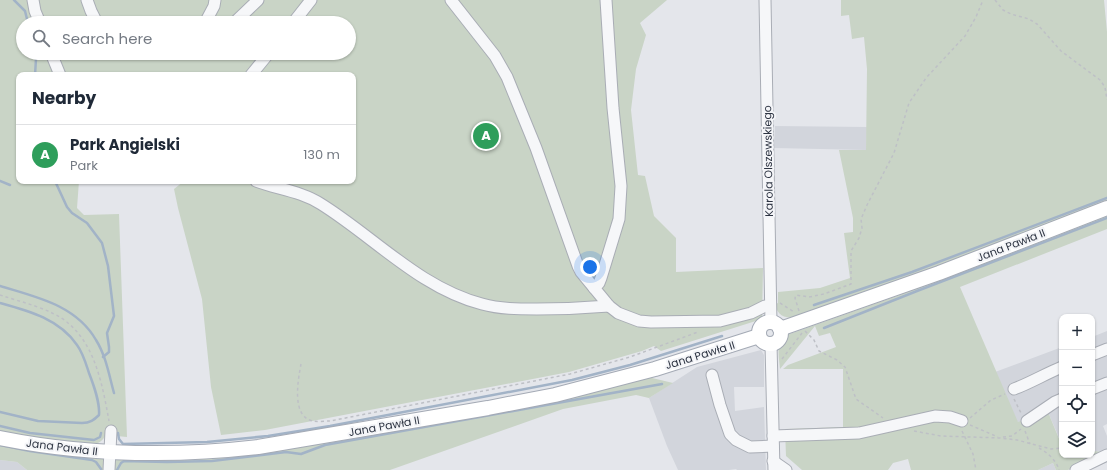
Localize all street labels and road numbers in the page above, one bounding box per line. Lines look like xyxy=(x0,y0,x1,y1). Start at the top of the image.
street label: Karola Olszewskiego xyxy=(759,105,777,217)
street label: Jana Pawła II xyxy=(974,225,1048,265)
street label: Jana Pawła II xyxy=(663,337,737,373)
street label: Jana Pawła II xyxy=(347,412,421,440)
street label: Jana Pawła II xyxy=(25,435,99,459)

